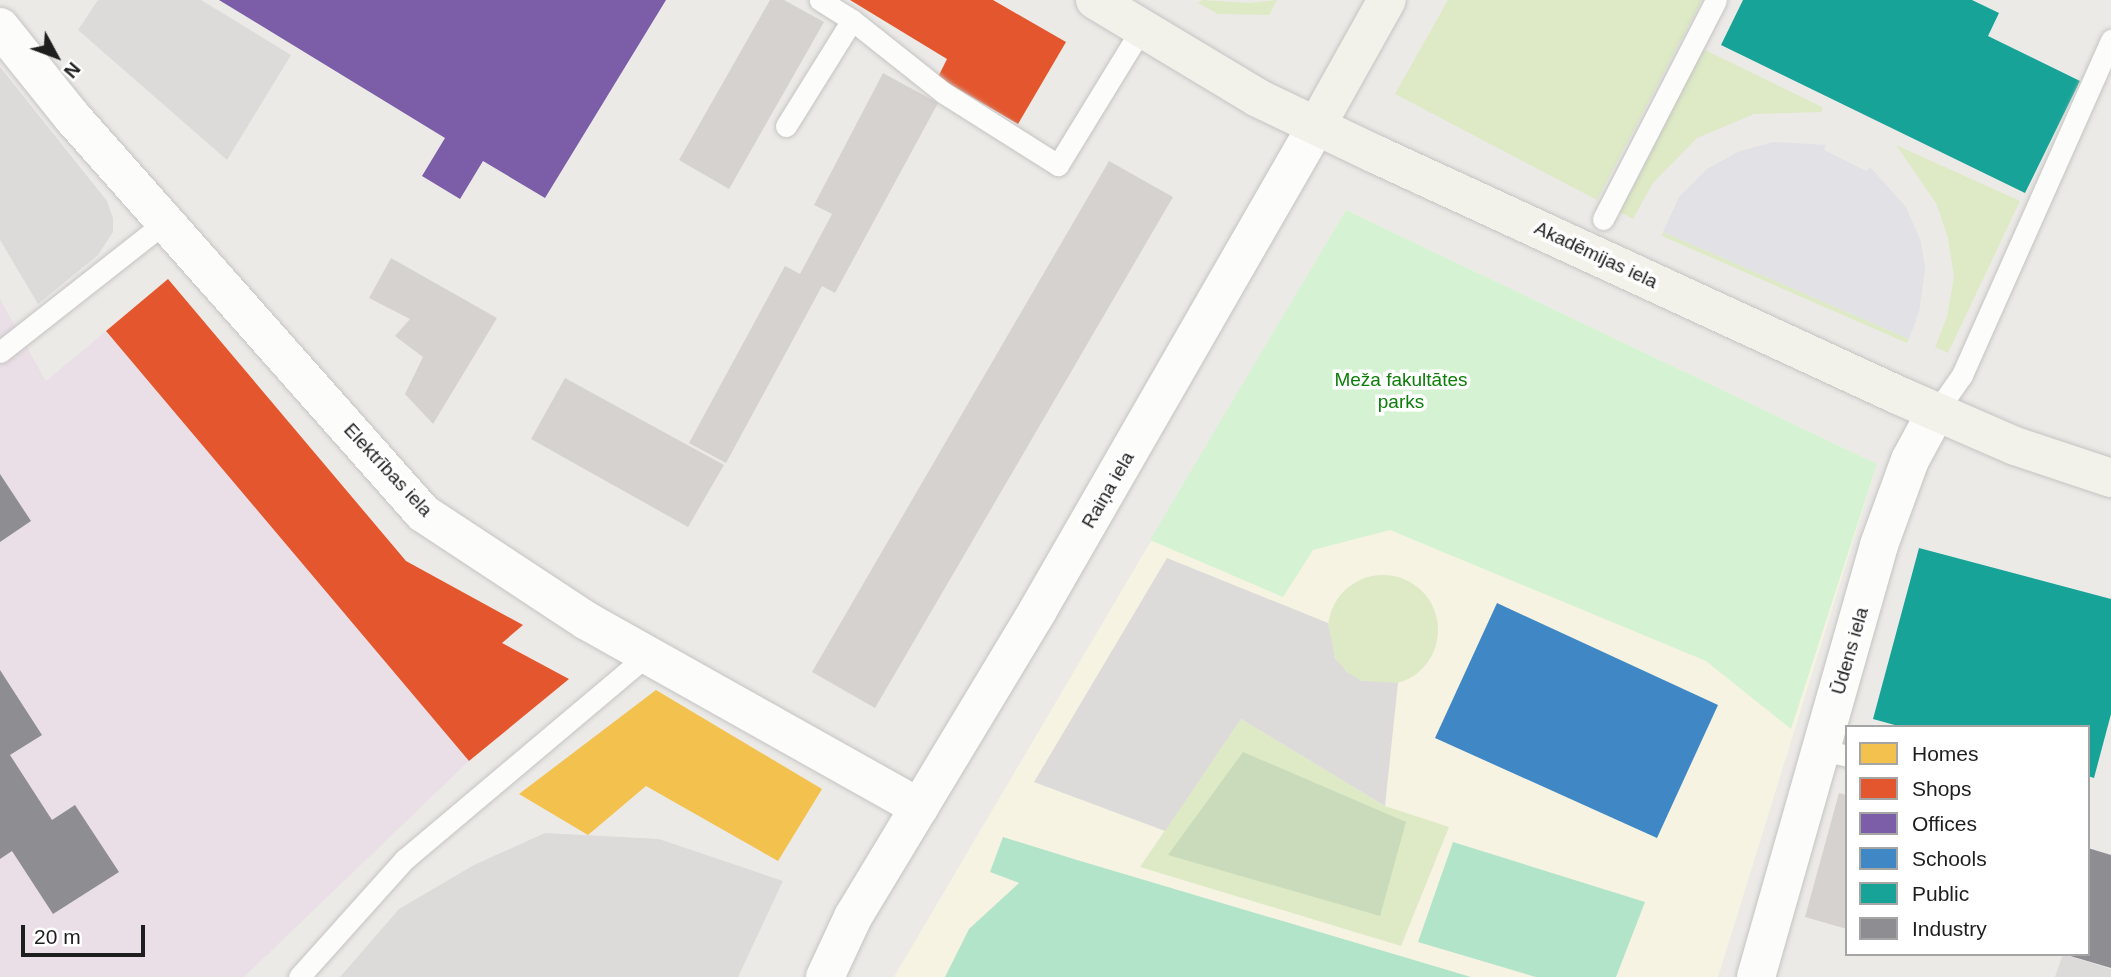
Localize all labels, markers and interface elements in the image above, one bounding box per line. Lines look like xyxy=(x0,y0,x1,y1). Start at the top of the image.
north arrow xyxy=(21,21,91,91)
text: N xyxy=(60,58,85,82)
street label: Akadēmijas iela xyxy=(1531,217,1661,293)
park label: Meža fakultātes parks xyxy=(1334,369,1468,413)
street label: Elektrības iela xyxy=(339,419,437,521)
street label: Raiņa iela xyxy=(1077,448,1139,532)
street label: Ūdens iela xyxy=(1827,605,1873,697)
legend xyxy=(1845,725,2090,956)
text: Homes xyxy=(1912,742,1979,765)
text: Shops xyxy=(1912,777,1972,800)
text: Offices xyxy=(1912,812,1977,835)
text: Schools xyxy=(1912,847,1987,870)
text: Public xyxy=(1912,882,1969,905)
scale bar xyxy=(24,911,149,955)
text: Industry xyxy=(1912,917,1987,940)
text: 20 m xyxy=(34,925,81,948)

